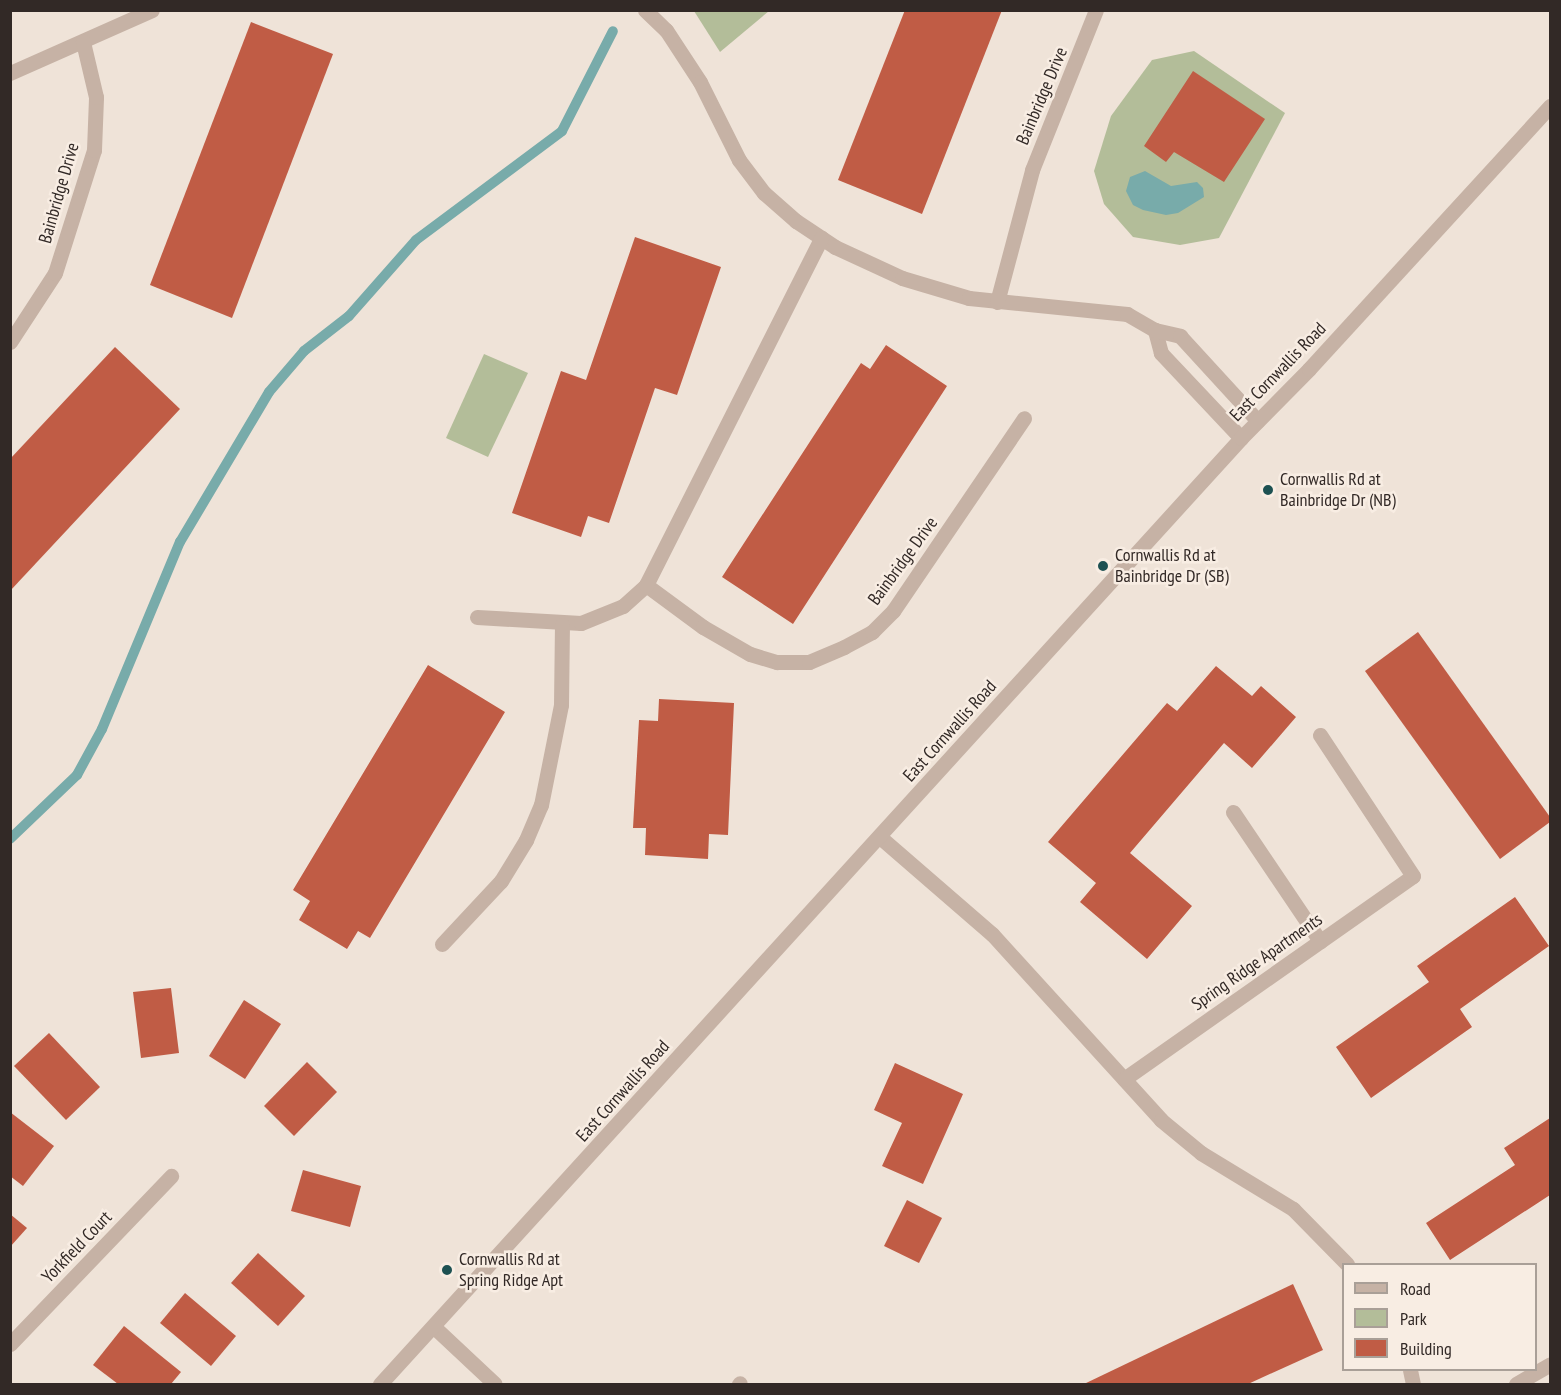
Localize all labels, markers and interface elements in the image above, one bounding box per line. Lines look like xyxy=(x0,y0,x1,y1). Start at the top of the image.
street label: Bainbridge Drive xyxy=(1012,44,1072,148)
street label: Bainbridge Drive xyxy=(34,140,84,246)
street label: East Cornwallis Road xyxy=(1225,318,1331,426)
place label: Cornwallis Rd at Bainbridge Dr (NB) xyxy=(1280,469,1396,512)
marker: Cornwallis Rd at Bainbridge Dr (NB) xyxy=(1261,483,1275,497)
street label: Bainbridge Drive xyxy=(864,513,942,609)
place label: Cornwallis Rd at Bainbridge Dr (SB) xyxy=(1115,545,1229,588)
marker: Cornwallis Rd at Bainbridge Dr (SB) xyxy=(1096,559,1110,573)
street label: East Cornwallis Road xyxy=(899,676,1001,786)
street label: Spring Ridge Apartments xyxy=(1187,909,1327,1015)
street label: East Cornwallis Road xyxy=(572,1036,674,1146)
street label: Yorkfield Court xyxy=(38,1207,116,1287)
place label: Cornwallis Rd at Spring Ridge Apt xyxy=(459,1249,564,1292)
marker: Cornwallis Rd at Spring Ridge Apt xyxy=(440,1263,454,1277)
legend xyxy=(1342,1263,1537,1371)
text: Road xyxy=(1400,1277,1431,1300)
text: Park xyxy=(1400,1307,1427,1330)
text: Building xyxy=(1400,1337,1452,1360)

